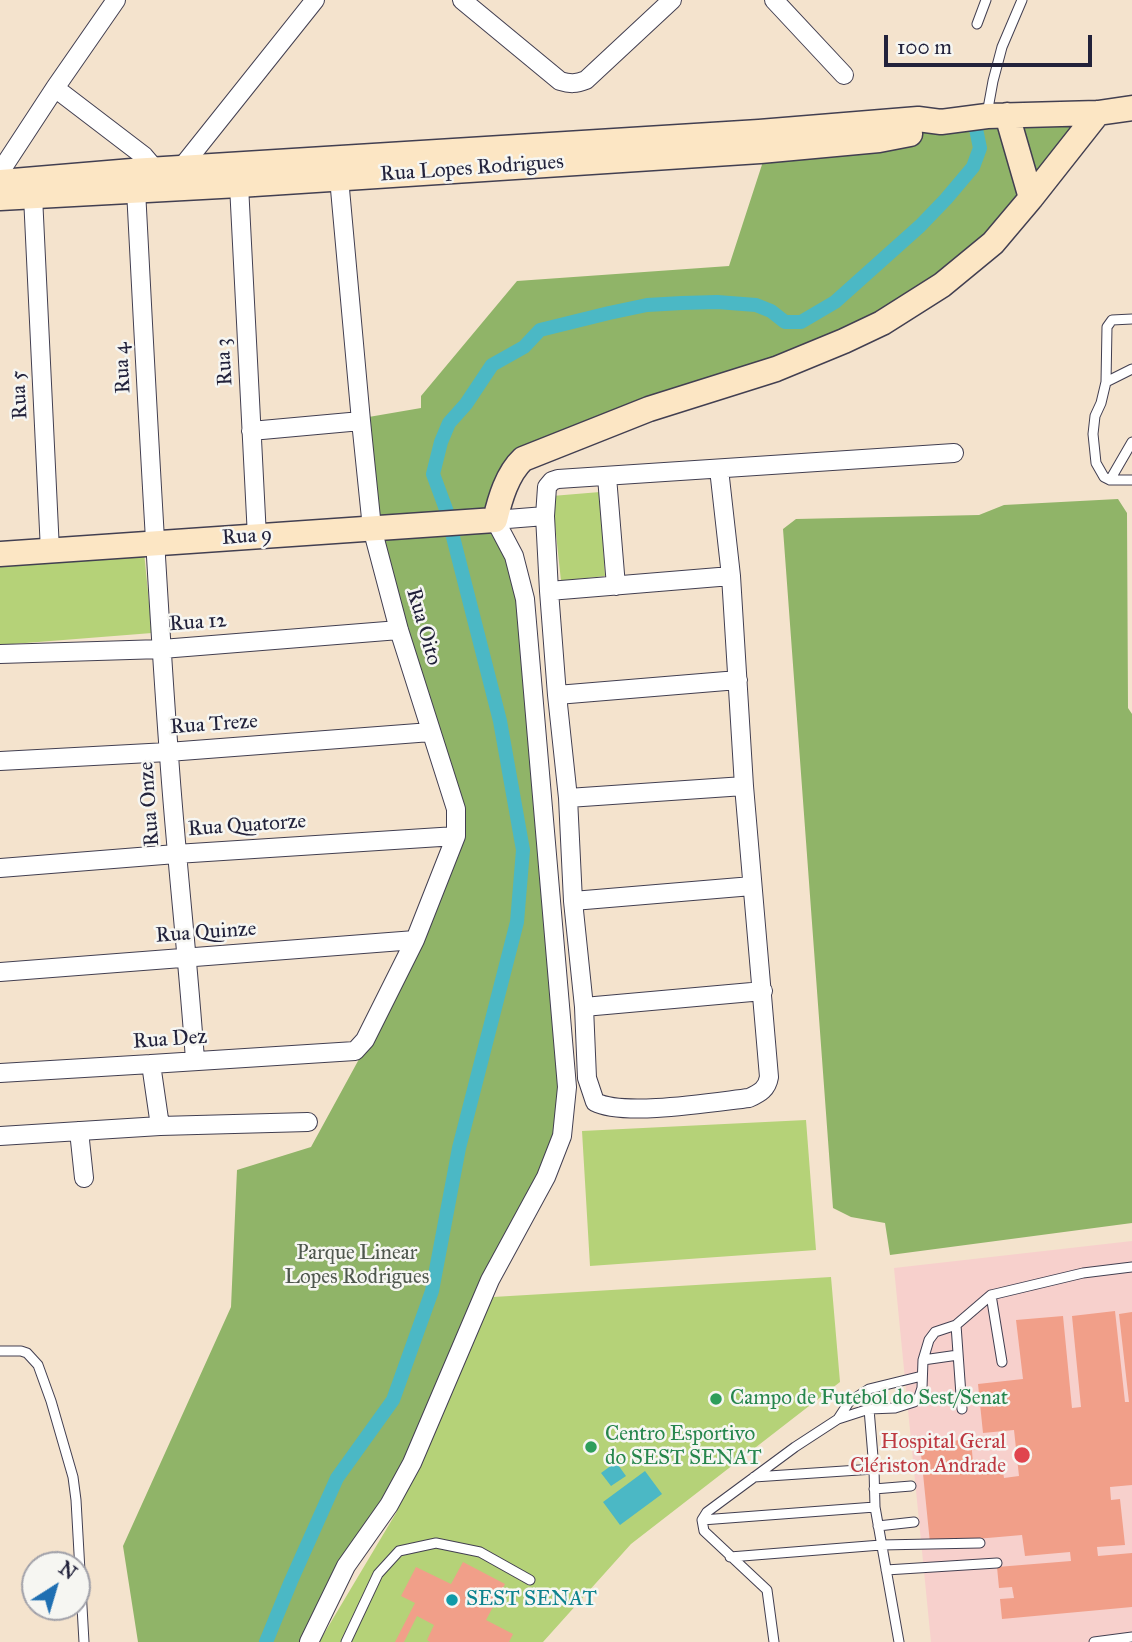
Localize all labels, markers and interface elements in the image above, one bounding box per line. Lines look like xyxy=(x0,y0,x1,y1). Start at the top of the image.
scale bar xyxy=(887,21,1095,65)
text: 100 m xyxy=(897,34,952,60)
street label: Rua Lopes Rodrigues xyxy=(379,150,565,188)
street label: Rua 3 xyxy=(211,338,239,386)
street label: Rua 4 xyxy=(109,342,137,394)
street label: Rua 5 xyxy=(6,370,34,420)
street label: Rua 9 xyxy=(221,523,273,551)
street label: Rua Oito xyxy=(400,586,446,668)
street label: Rua 12 xyxy=(168,608,228,638)
street label: Rua Treze xyxy=(169,709,259,741)
street label: Rua Onze xyxy=(134,761,166,847)
street label: Rua Quatorze xyxy=(187,809,307,843)
street label: Rua Quinze xyxy=(155,917,257,949)
street label: Rua Dez xyxy=(132,1025,208,1055)
park label: Parque Linear Lopes Rodrigues xyxy=(285,1241,429,1291)
place label: Campo de Futebol do Sest/Senat xyxy=(730,1386,1008,1412)
marker: Campo de Futebol do Sest/Senat xyxy=(708,1391,724,1407)
place label: Centro Esportivo do SEST SENAT xyxy=(605,1422,762,1472)
place label: Hospital Geral Clériston Andrade xyxy=(850,1430,1006,1480)
marker: Centro Esportivo do SEST SENAT xyxy=(583,1439,599,1455)
marker: Hospital Geral Clériston Andrade xyxy=(1012,1445,1032,1465)
north arrow xyxy=(21,1551,91,1621)
text: N xyxy=(54,1556,81,1584)
place label: SEST SENAT xyxy=(466,1587,597,1613)
marker: SEST SENAT xyxy=(444,1592,460,1608)

